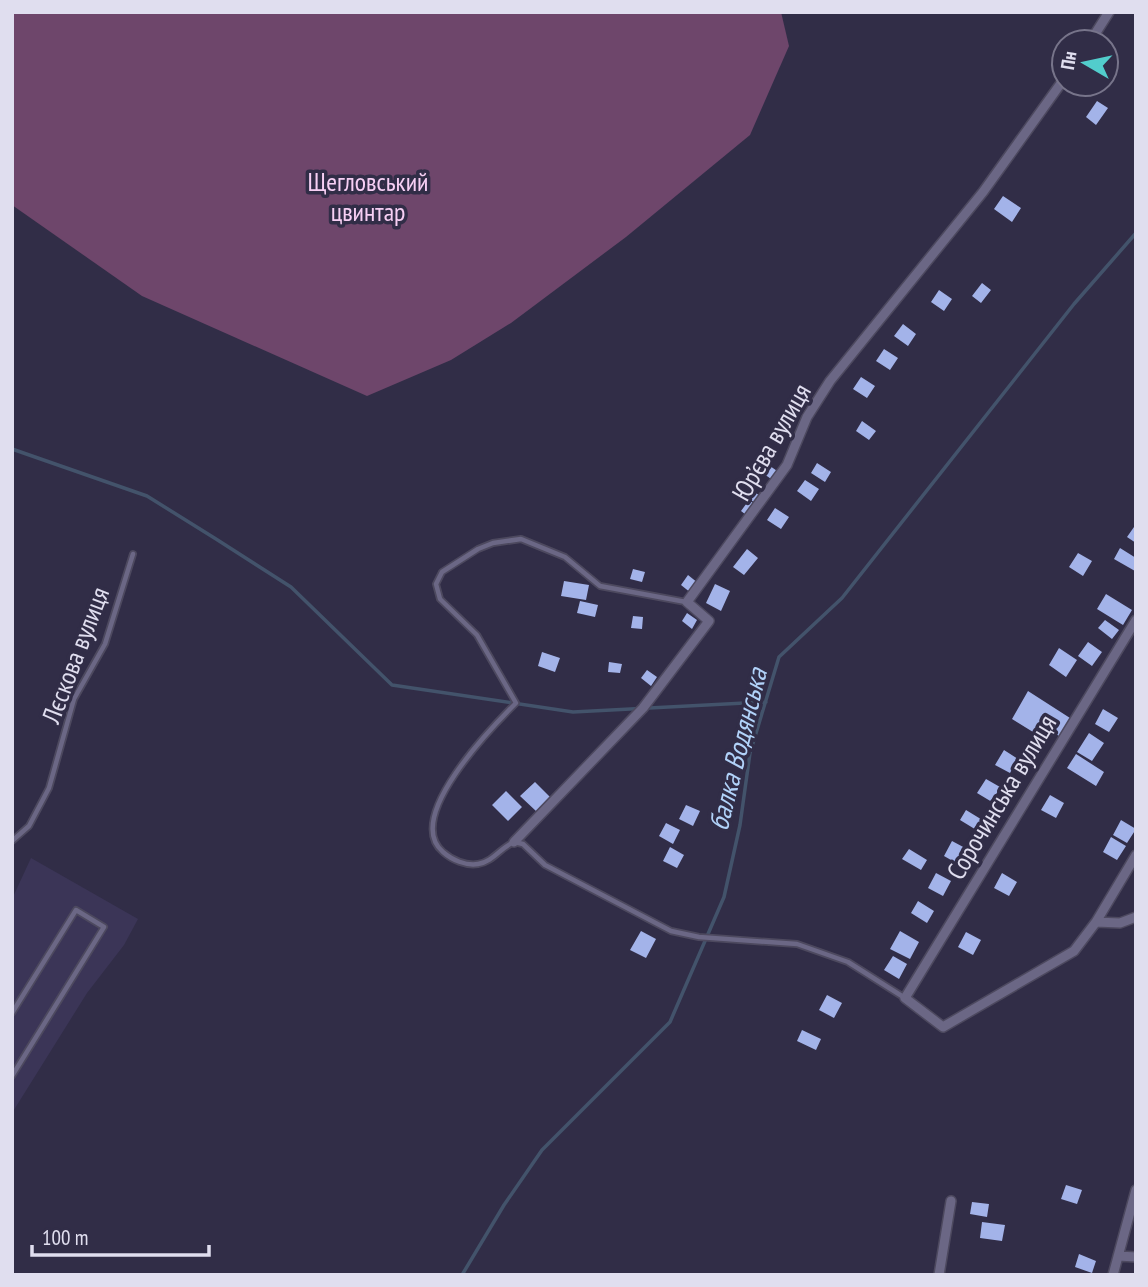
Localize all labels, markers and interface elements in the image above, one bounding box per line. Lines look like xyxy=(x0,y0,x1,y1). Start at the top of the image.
north arrow xyxy=(1050,28,1120,98)
text: Пн xyxy=(1055,49,1082,71)
park label: Щегловський цвинтар xyxy=(308,165,428,228)
street label: Юр’єва вулиця xyxy=(724,377,818,507)
street label: Лєскова вулиця xyxy=(34,582,116,729)
water label: балка Водянська xyxy=(699,662,775,834)
street label: Сорочинська вулиця xyxy=(939,709,1063,885)
scale bar xyxy=(32,1214,208,1258)
text: 100 m xyxy=(42,1224,88,1251)

